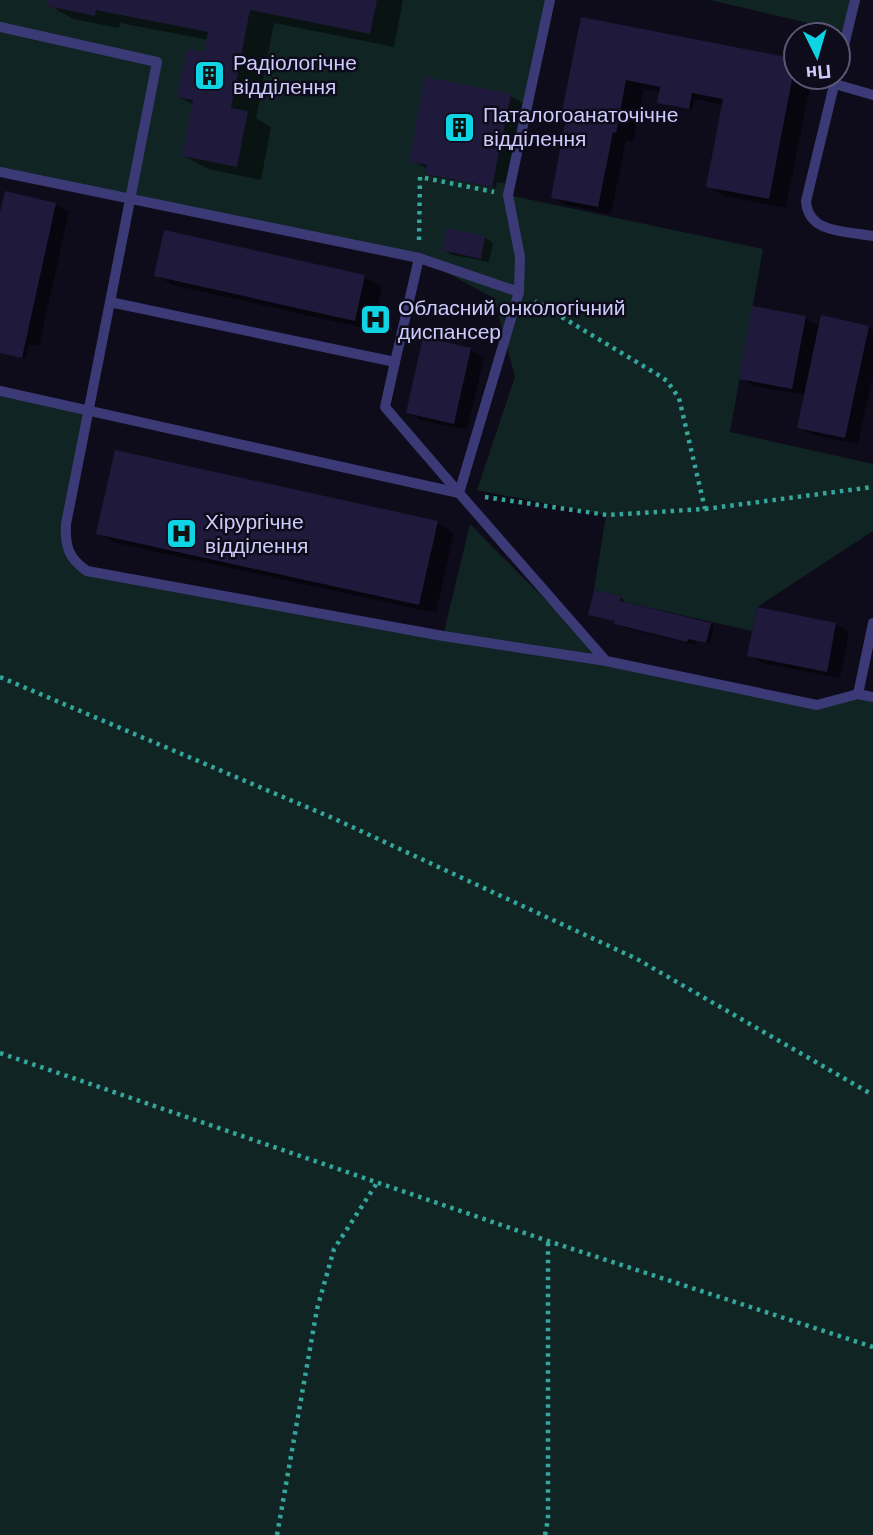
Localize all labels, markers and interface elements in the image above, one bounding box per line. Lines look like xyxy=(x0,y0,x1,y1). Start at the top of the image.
north arrow xyxy=(782,21,852,91)
place label: Радіологічне відділення xyxy=(233,49,357,98)
building icon: Радіологічне відділення xyxy=(193,58,227,92)
text: Пн xyxy=(805,61,832,86)
place label: Паталогоанаточічне відділення xyxy=(483,101,678,150)
building icon: Паталогоанаточічне відділення xyxy=(443,110,477,144)
place label: Обласний онкологічний диспансер xyxy=(398,294,626,343)
hospital icon: Обласний онкологічний диспансер xyxy=(358,303,392,337)
place label: Хірургічне відділення xyxy=(205,508,309,557)
hospital icon: Хірургічне відділення xyxy=(165,517,199,551)

